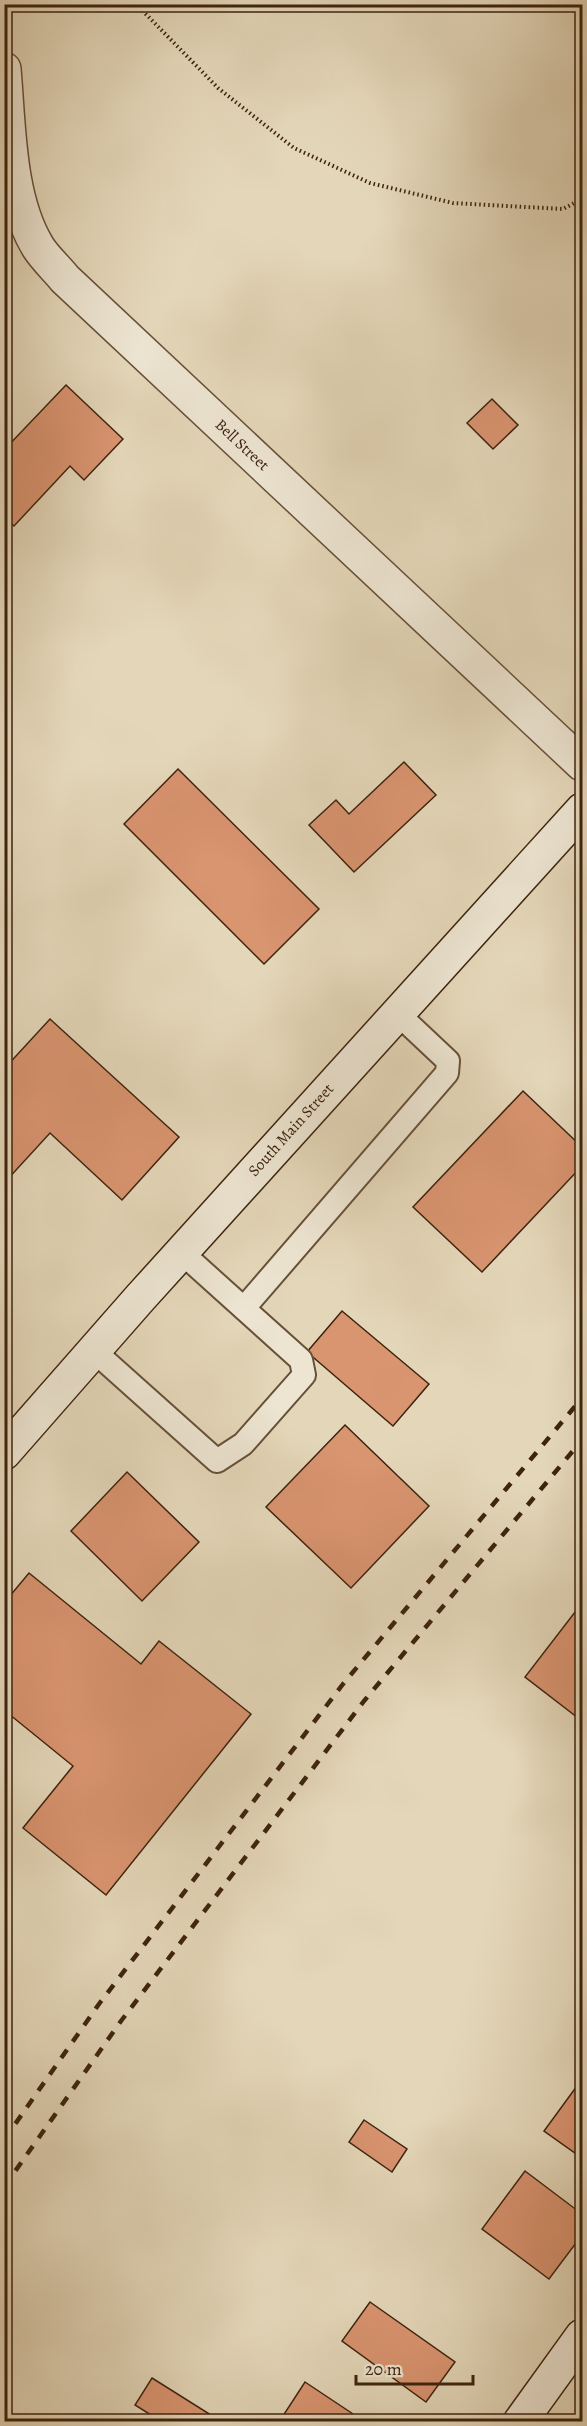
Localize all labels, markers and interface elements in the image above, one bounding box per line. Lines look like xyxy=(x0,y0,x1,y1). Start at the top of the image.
street label: Bell Street xyxy=(210,414,274,476)
street label: South Main Street xyxy=(243,1079,339,1181)
scale bar xyxy=(356,2348,473,2386)
text: 20 m xyxy=(365,2357,402,2381)

